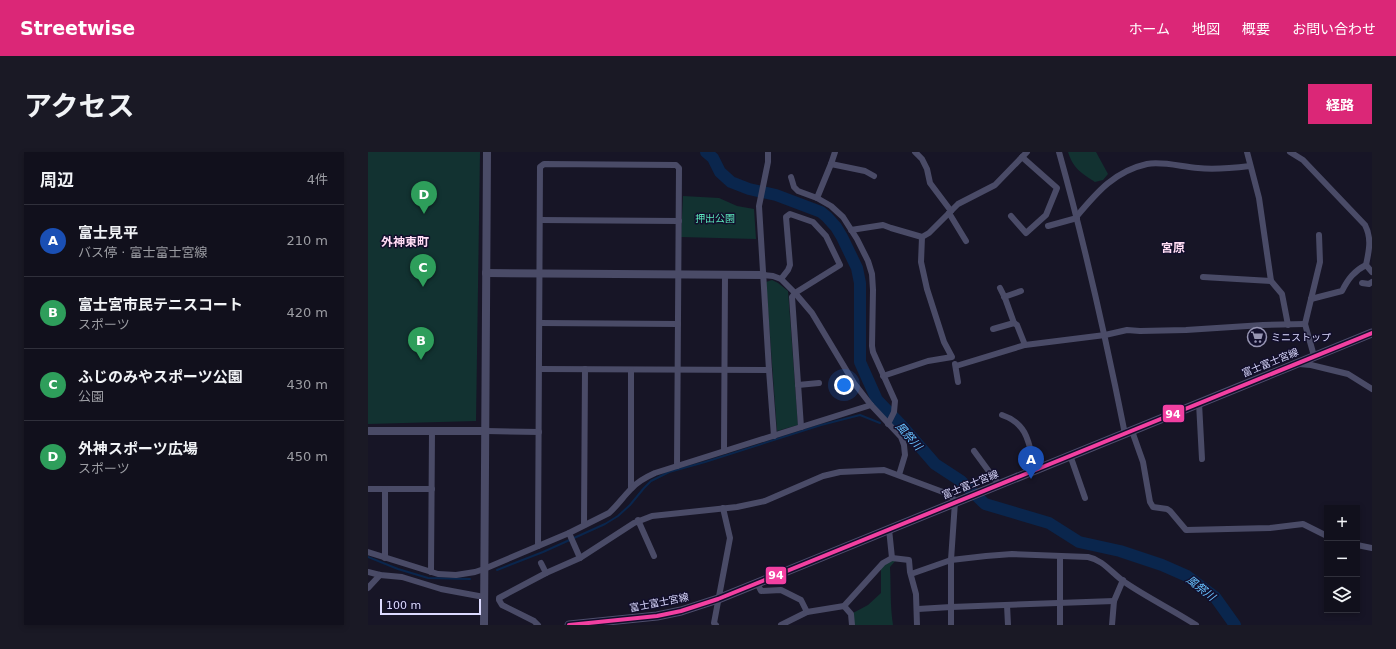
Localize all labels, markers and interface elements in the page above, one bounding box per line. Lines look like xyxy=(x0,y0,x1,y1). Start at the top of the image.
text: Streetwise xyxy=(20,17,135,39)
text: ホーム xyxy=(1128,21,1170,37)
text: 地図 xyxy=(1192,21,1220,37)
text: 概要 xyxy=(1242,21,1270,37)
text: お問い合わせ xyxy=(1292,21,1376,37)
button: 経路 xyxy=(1308,84,1372,124)
text: アクセス xyxy=(24,90,135,123)
text: 周辺 xyxy=(40,170,74,190)
text: 4件 xyxy=(307,172,328,187)
pin: D xyxy=(411,181,437,214)
park label: 押出公園 xyxy=(695,213,735,224)
text: 富士見平 xyxy=(78,224,138,242)
text: A xyxy=(48,233,58,248)
text: 210 m xyxy=(286,233,328,248)
district label: 外神東町 xyxy=(381,235,429,249)
district label: 宮原 xyxy=(1161,241,1185,255)
text: バス停 · 富士富士宮線 xyxy=(78,245,207,260)
pin: C xyxy=(410,254,436,287)
text: 富士宮市民テニスコート xyxy=(78,296,243,314)
text: B xyxy=(48,305,58,320)
text: 420 m xyxy=(286,305,328,320)
text: スポーツ xyxy=(78,317,130,332)
supermarket icon: ミニストップ xyxy=(1246,326,1268,348)
pin: B xyxy=(408,327,434,360)
place label: ミニストップ xyxy=(1271,332,1331,343)
street label: 富士富士宮線 xyxy=(1240,346,1300,379)
text: ふじのみやスポーツ公園 xyxy=(78,368,243,386)
your location xyxy=(834,375,854,395)
text: C xyxy=(48,377,58,392)
text: 430 m xyxy=(286,377,328,392)
text: 公園 xyxy=(78,389,104,404)
line badge: 94 xyxy=(1162,404,1185,423)
text: 94 xyxy=(1165,408,1181,421)
water label: 風祭川 xyxy=(893,420,925,454)
text: 外神スポーツ広場 xyxy=(78,440,198,458)
pin: A xyxy=(1018,446,1044,479)
text: D xyxy=(48,449,58,464)
text: 450 m xyxy=(286,449,328,464)
text: スポーツ xyxy=(78,461,130,476)
street label: 富士富士宮線 xyxy=(940,468,1000,501)
map controls xyxy=(1324,505,1360,613)
button: + xyxy=(1324,505,1360,541)
button: − xyxy=(1324,541,1360,577)
line badge: 94 xyxy=(765,566,787,585)
text: 94 xyxy=(768,569,784,582)
water label: 風祭川 xyxy=(1184,573,1218,604)
button: layers xyxy=(1324,577,1360,613)
street label: 富士富士宮線 xyxy=(629,591,690,614)
scale bar xyxy=(380,597,481,616)
text: 100 m xyxy=(386,599,421,612)

